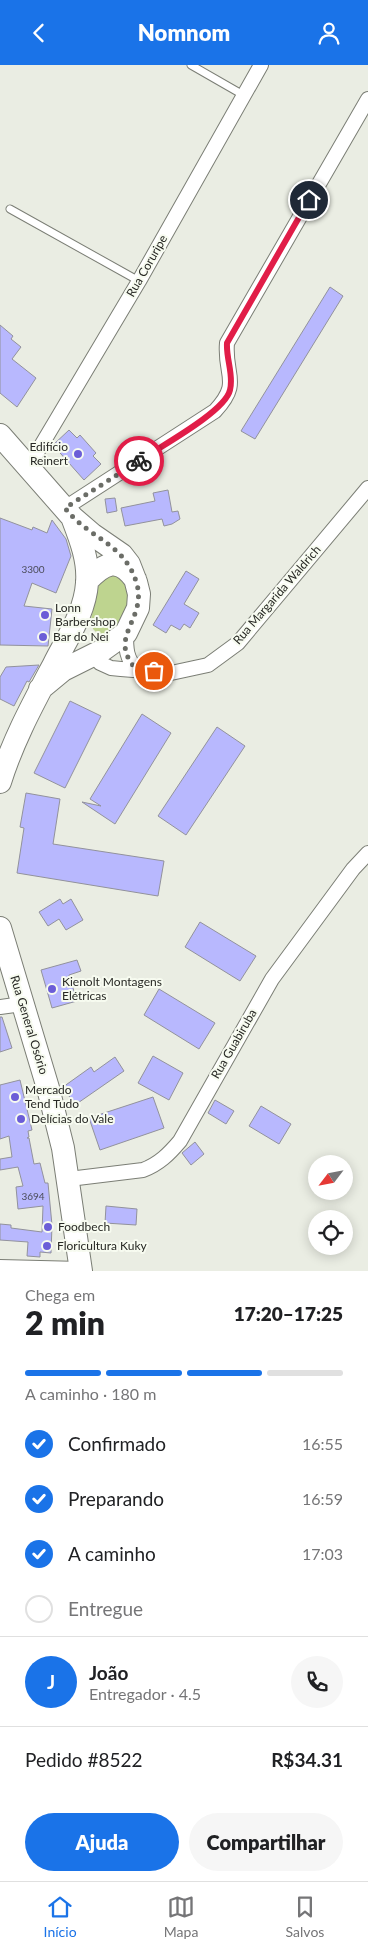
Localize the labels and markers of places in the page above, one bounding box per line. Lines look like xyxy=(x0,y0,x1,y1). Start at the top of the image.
pin xyxy=(288,179,330,221)
place label: Edifício Reinert xyxy=(29,439,69,468)
marker: Edifício Reinert xyxy=(72,448,84,460)
place label: Lonn Barbershop xyxy=(55,600,116,629)
marker: Lonn Barbershop xyxy=(39,609,51,621)
place label: Bar do Nei xyxy=(53,629,109,644)
marker: Bar do Nei xyxy=(37,631,49,643)
pin xyxy=(133,650,175,692)
place label: Kienolt Montagens Elétricas xyxy=(62,974,162,1003)
marker: Kienolt Montagens Elétricas xyxy=(46,983,58,995)
place label: Mercado Tend Tudo xyxy=(25,1082,79,1111)
marker: Mercado Tend Tudo xyxy=(9,1091,21,1103)
place label: Delícias do Vale xyxy=(31,1111,113,1126)
marker: Delícias do Vale xyxy=(15,1113,27,1125)
place label: Foodbech xyxy=(58,1219,110,1234)
marker: Foodbech xyxy=(42,1221,54,1233)
place label: Floricultura Kuky xyxy=(57,1238,148,1253)
marker: Floricultura Kuky xyxy=(41,1240,53,1252)

